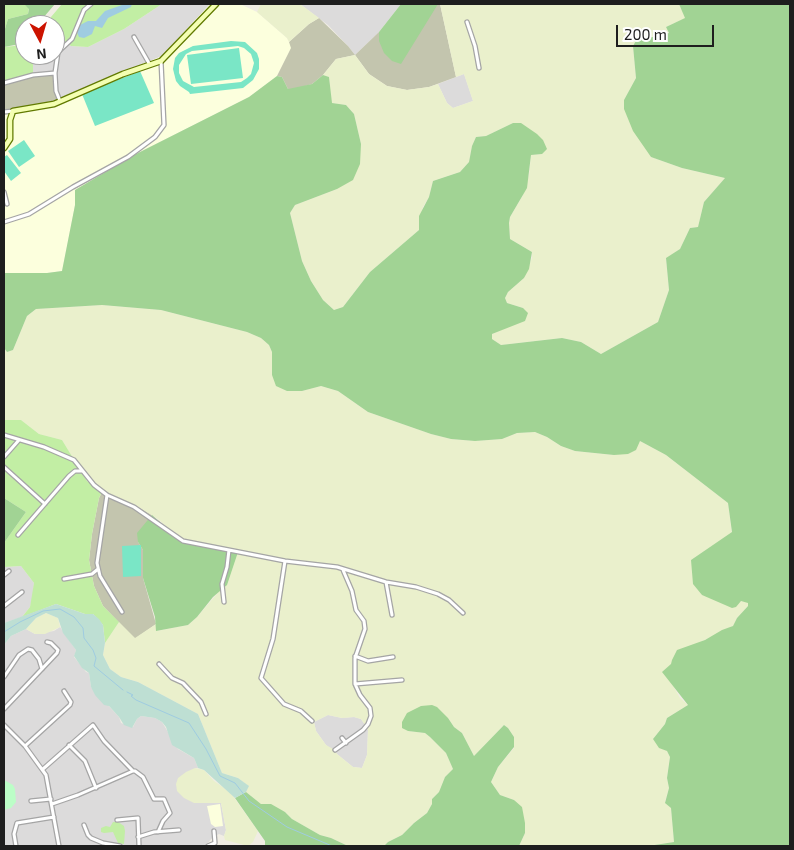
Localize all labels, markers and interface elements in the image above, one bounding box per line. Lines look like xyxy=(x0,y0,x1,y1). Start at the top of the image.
north arrow xyxy=(15,15,65,65)
scale bar xyxy=(619,15,716,47)
text: 200 m xyxy=(624,25,667,43)
text: N xyxy=(36,45,47,63)

